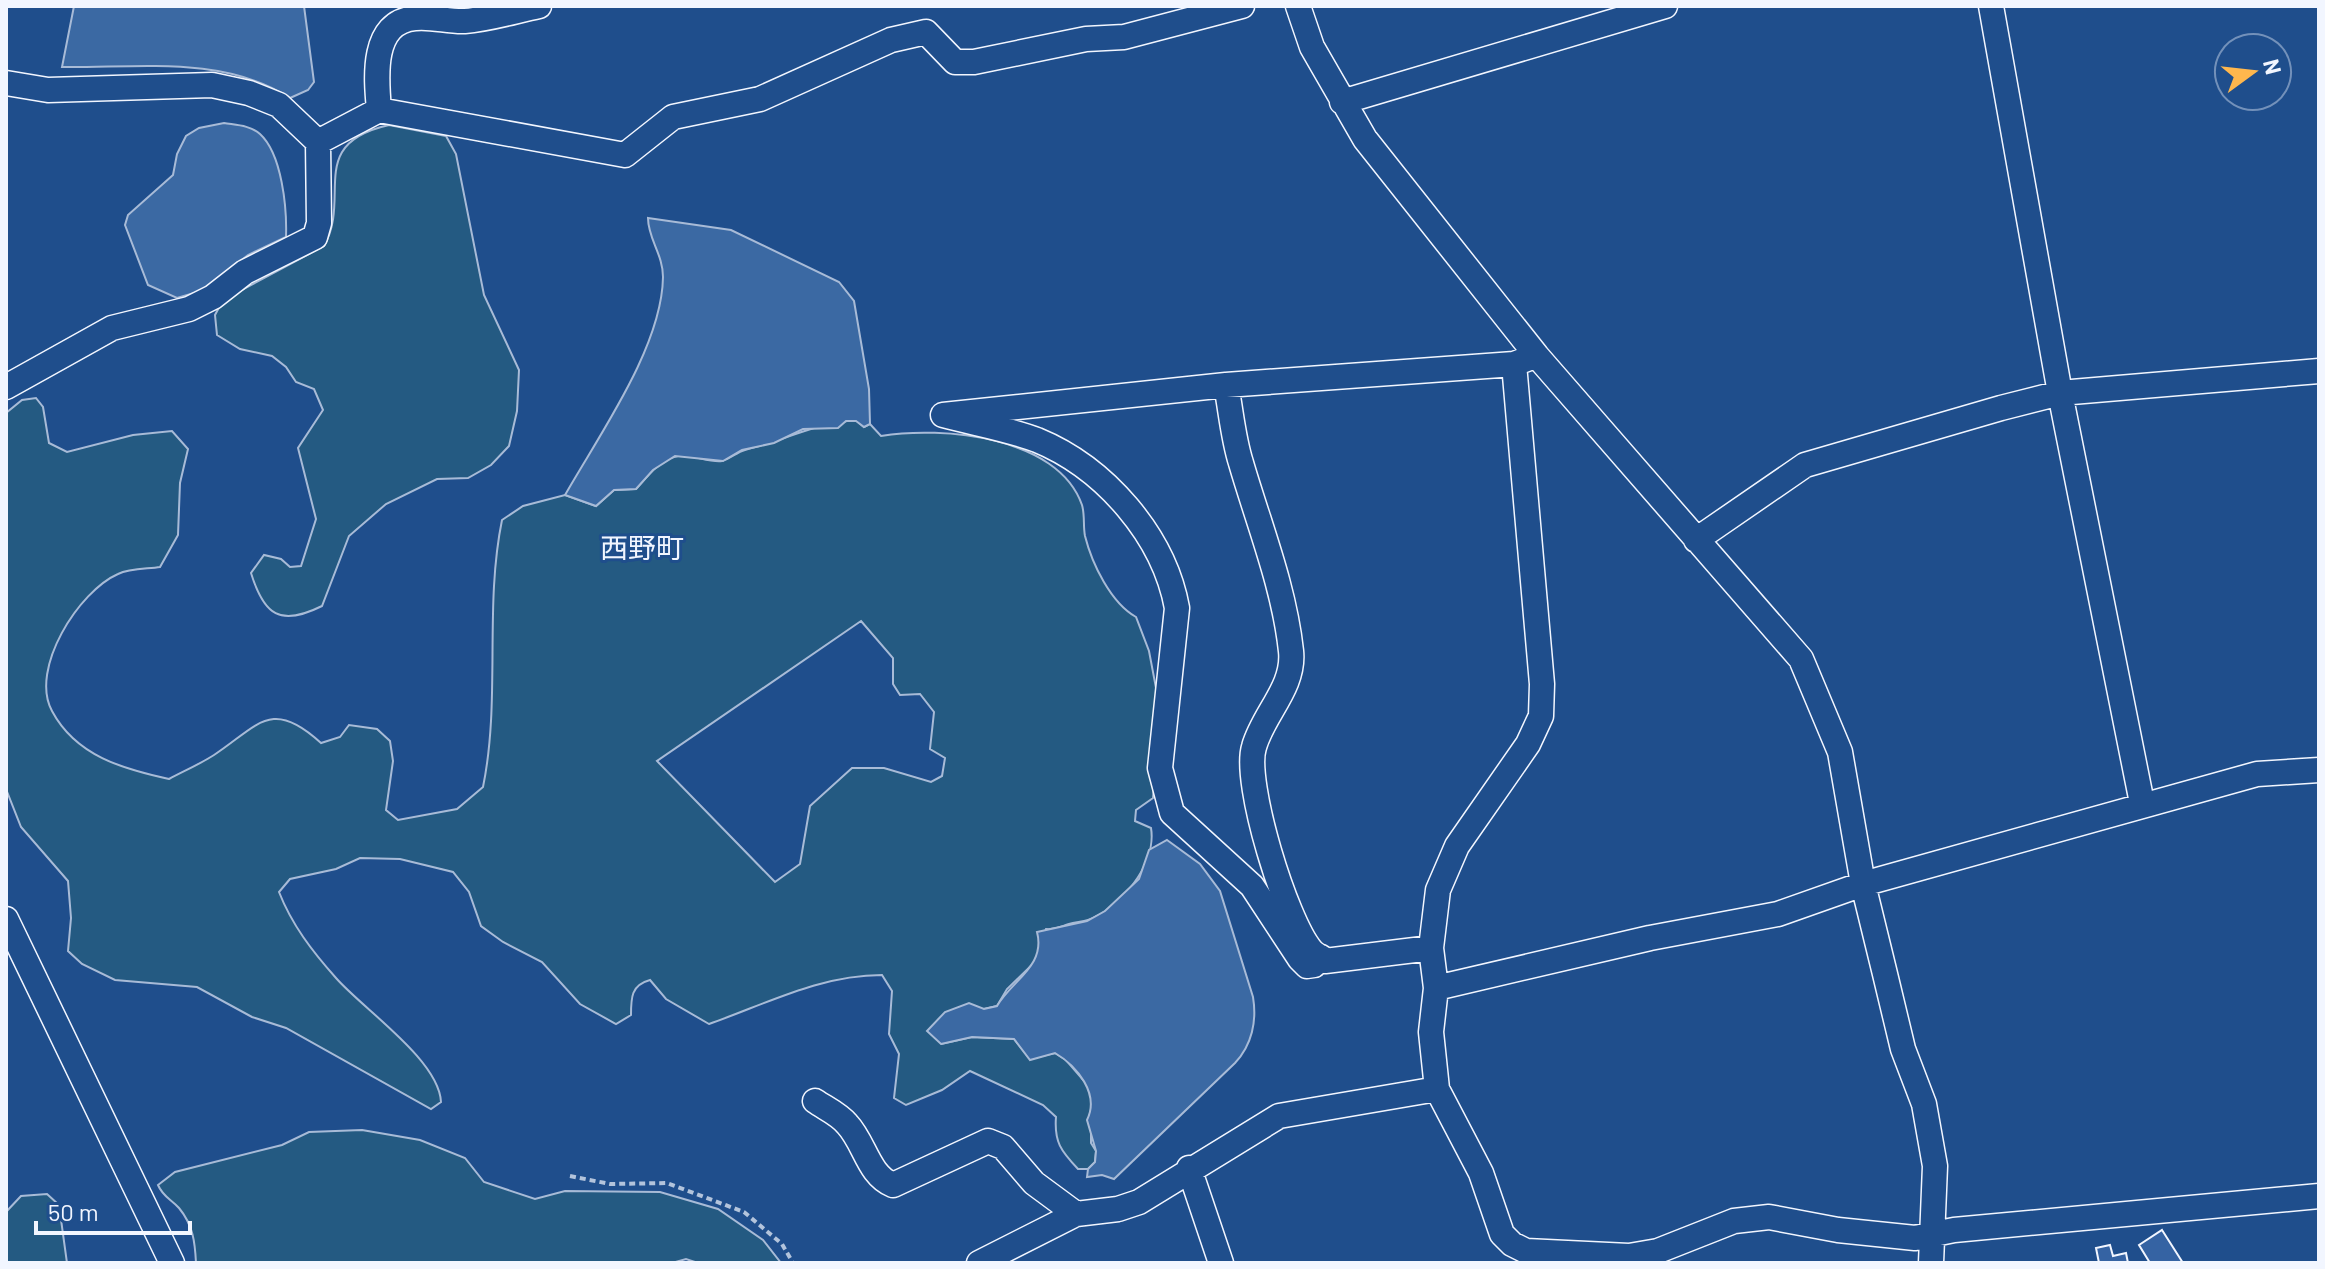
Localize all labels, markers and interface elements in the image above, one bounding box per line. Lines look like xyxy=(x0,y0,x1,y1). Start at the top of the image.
north arrow xyxy=(2213,32,2293,112)
text: N xyxy=(2259,56,2288,77)
district label: 西野町 xyxy=(600,530,684,564)
scale bar xyxy=(36,1185,190,1235)
text: 50 m xyxy=(48,1197,99,1226)

